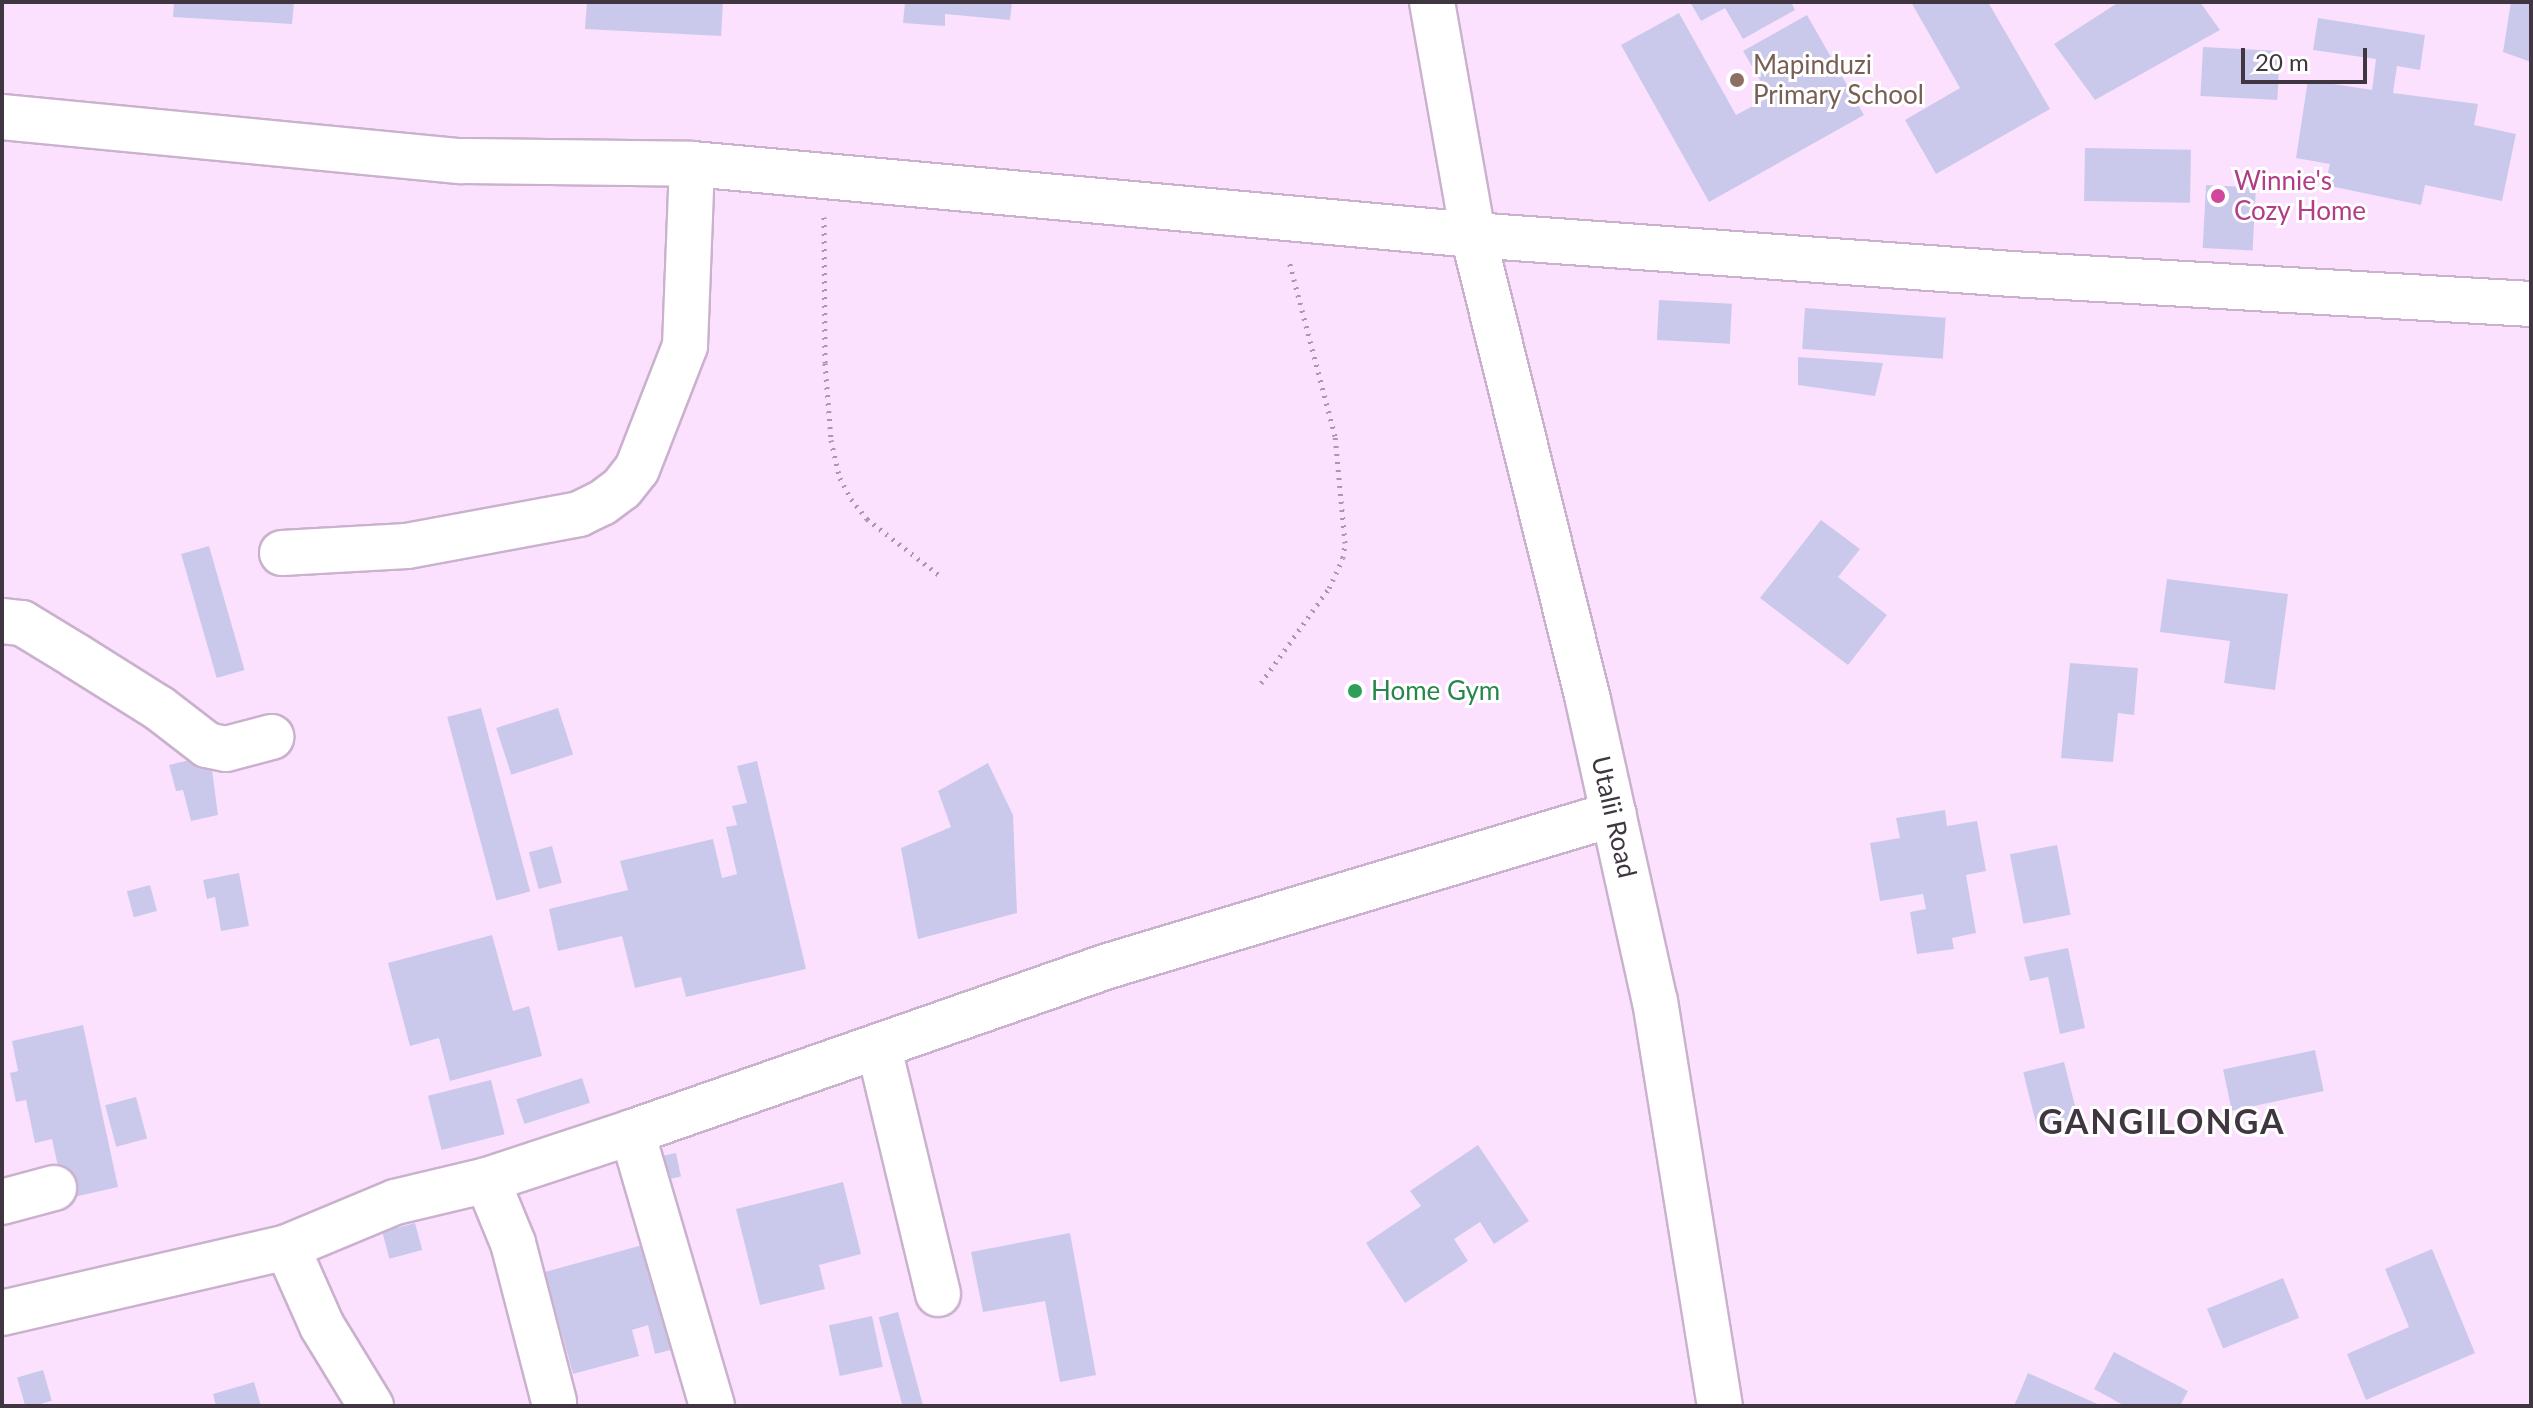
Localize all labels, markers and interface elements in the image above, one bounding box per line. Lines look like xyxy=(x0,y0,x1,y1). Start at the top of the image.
scale bar xyxy=(2245,32,2371,82)
text: 20 m xyxy=(2255,47,2309,76)
place label: Mapinduzi Primary School xyxy=(1753,49,1924,110)
marker: Mapinduzi Primary School xyxy=(1728,71,1746,89)
place label: Winnie's Cozy Home xyxy=(2234,165,2367,226)
marker: Winnie's Cozy Home xyxy=(2209,187,2227,205)
place label: Home Gym xyxy=(1371,675,1500,707)
marker: Home Gym xyxy=(1346,682,1364,700)
street label: Utalii Road xyxy=(1585,753,1643,881)
district label: GANGILONGA xyxy=(2038,1101,2286,1141)

